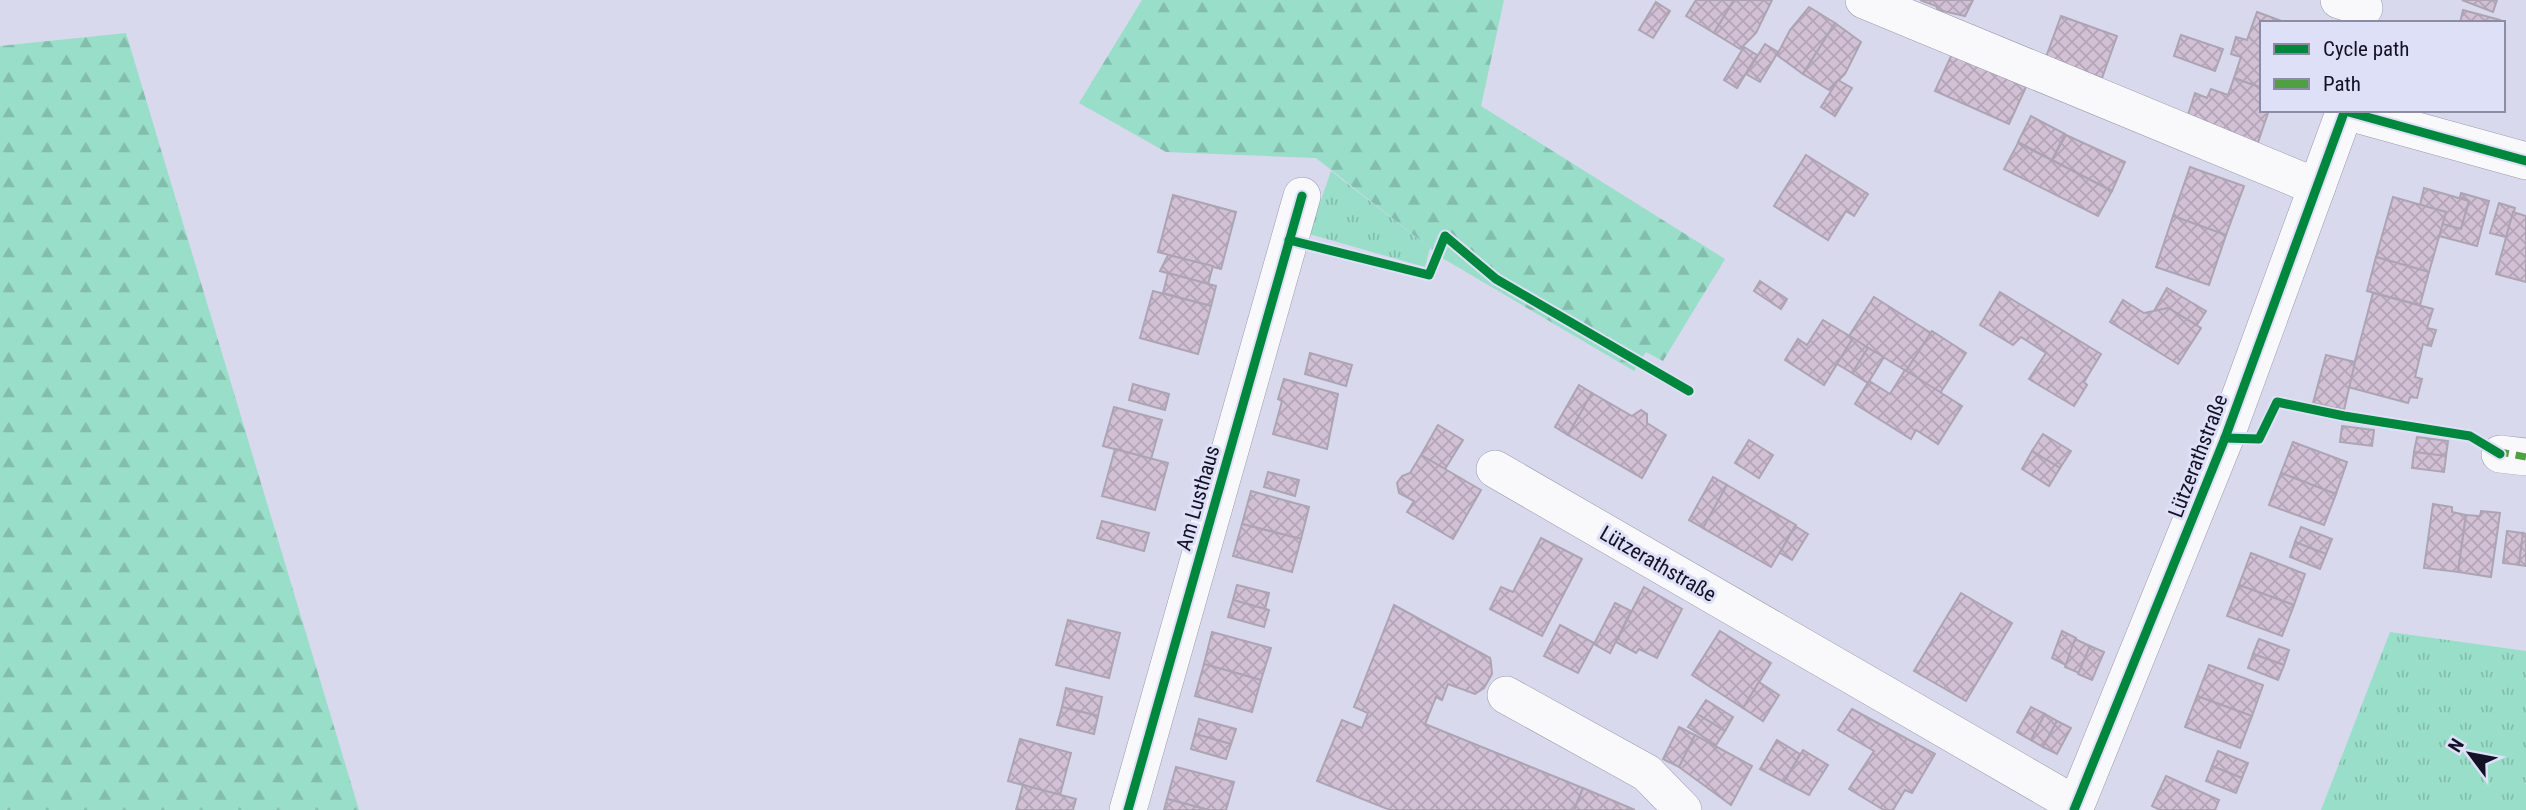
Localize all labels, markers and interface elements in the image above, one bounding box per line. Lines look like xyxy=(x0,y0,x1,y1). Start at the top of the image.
legend xyxy=(2260,21,2505,112)
text: Cycle path xyxy=(2323,37,2409,61)
text: Path xyxy=(2323,72,2361,96)
street label: Lützerathstraße xyxy=(2164,391,2233,521)
street label: Am Lusthaus xyxy=(1172,443,1224,553)
street label: Lützerathstraße xyxy=(1596,521,1720,607)
north arrow xyxy=(2435,719,2505,789)
text: N xyxy=(2443,734,2469,756)

